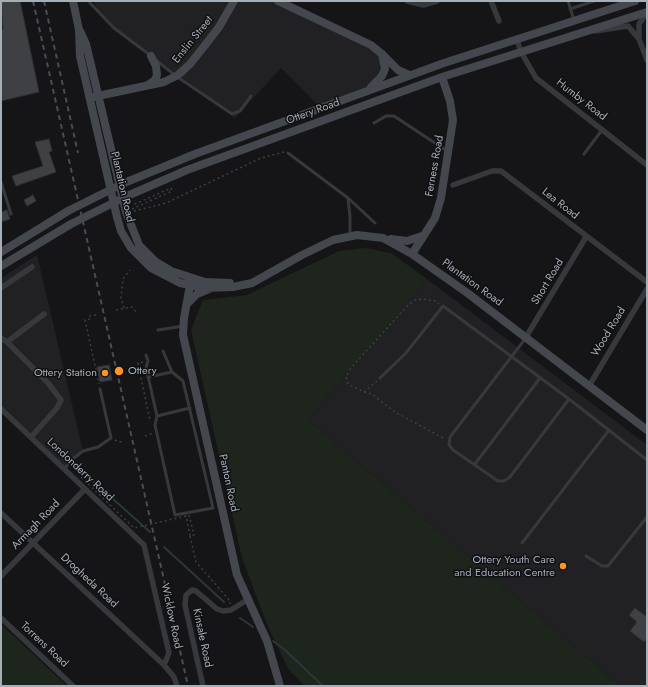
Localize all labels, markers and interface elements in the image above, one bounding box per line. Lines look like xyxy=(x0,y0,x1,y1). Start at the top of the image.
street label: Enslin Street xyxy=(170,14,216,66)
street label: Humby Road xyxy=(553,76,609,124)
street label: Ottery Road xyxy=(285,96,341,128)
street label: Ferness Road xyxy=(423,134,447,198)
street label: Plantation Road xyxy=(107,151,137,223)
street label: Lea Road xyxy=(539,186,581,222)
street label: Plantation Road xyxy=(439,257,505,309)
street label: Short Road xyxy=(529,257,567,307)
street label: Wood Road xyxy=(589,305,629,359)
place label: Ottery xyxy=(128,364,157,378)
marker: Ottery xyxy=(113,365,125,377)
place label: Ottery Station xyxy=(34,366,97,380)
marker: Ottery Station xyxy=(100,368,110,378)
street label: Londonderry Road xyxy=(44,436,116,504)
street label: Panton Road xyxy=(215,453,241,513)
street label: Armagh Road xyxy=(9,497,63,553)
street label: Drogheda Road xyxy=(58,551,120,611)
place label: Ottery Youth Care and Education Centre xyxy=(454,553,555,579)
marker: Ottery Youth Care and Education Centre xyxy=(558,561,568,571)
street label: Wicklow Road xyxy=(158,582,184,650)
street label: Kinsale Road xyxy=(189,607,215,669)
street label: Torrens Road xyxy=(17,620,71,670)

